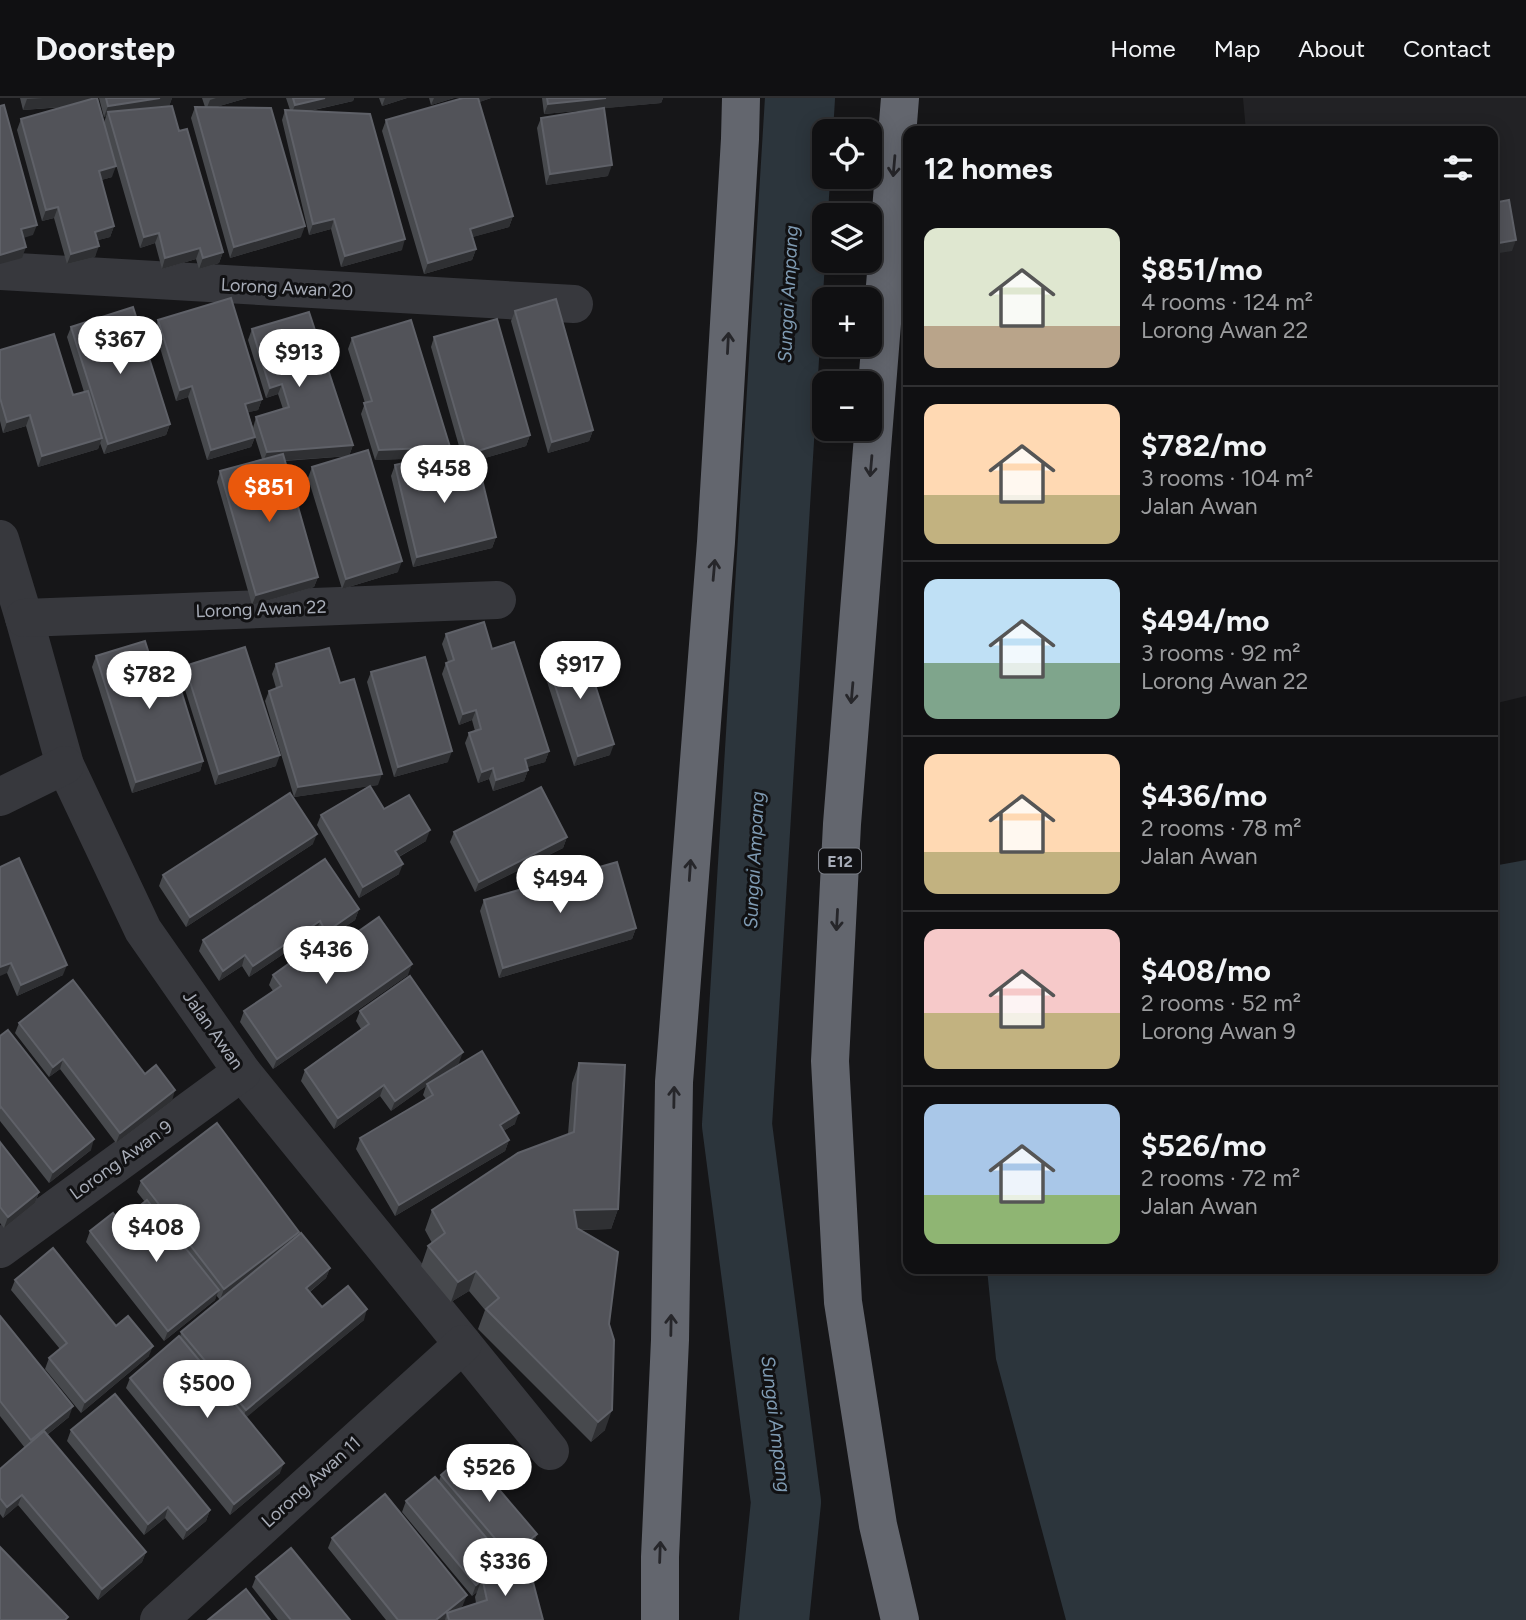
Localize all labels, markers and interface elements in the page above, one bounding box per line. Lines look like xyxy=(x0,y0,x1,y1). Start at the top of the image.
text: Doorstep xyxy=(35,29,175,68)
text: Home xyxy=(1110,34,1176,63)
text: Map xyxy=(1214,34,1260,63)
text: About xyxy=(1298,34,1365,63)
text: Contact xyxy=(1403,34,1491,63)
map controls xyxy=(812,119,882,441)
button: locate xyxy=(812,119,882,189)
icon: filters xyxy=(1439,149,1477,187)
text: 12 homes xyxy=(924,150,1052,187)
one-way arrow xyxy=(887,154,900,177)
button: layers xyxy=(812,203,882,273)
water label: Sungai Ampang xyxy=(773,225,803,363)
text: $851/mo xyxy=(1141,251,1263,288)
icon: home xyxy=(980,256,1064,340)
street label: Lorong Awan 20 xyxy=(220,274,354,302)
button: + xyxy=(812,287,882,357)
text: 4 rooms · 124 m² xyxy=(1141,288,1313,316)
pin: $367 xyxy=(79,316,161,376)
text: Lorong Awan 22 xyxy=(1141,316,1308,344)
text: $367 xyxy=(94,325,146,353)
pin: $913 xyxy=(258,330,340,389)
one-way arrow xyxy=(721,331,734,354)
text: $913 xyxy=(275,338,323,366)
button: − xyxy=(812,371,882,441)
text: $782/mo xyxy=(1141,427,1267,464)
icon: home xyxy=(980,432,1064,516)
pin: $458 xyxy=(403,446,485,505)
text: $458 xyxy=(417,454,471,482)
one-way arrow xyxy=(864,454,877,477)
pin: $851 xyxy=(228,464,310,524)
text: 3 rooms · 104 m² xyxy=(1141,464,1313,492)
text: $851 xyxy=(244,473,294,501)
text: Jalan Awan xyxy=(1141,492,1258,520)
one-way arrow xyxy=(708,559,721,581)
street label: Lorong Awan 22 xyxy=(195,596,327,622)
text: $494/mo xyxy=(1141,602,1270,639)
icon: home xyxy=(980,607,1064,691)
text: 3 rooms · 92 m² xyxy=(1141,639,1301,667)
pin: $917 xyxy=(539,642,621,701)
text: $917 xyxy=(556,650,604,678)
pin: $782 xyxy=(108,652,190,711)
text: $782 xyxy=(123,660,175,688)
text: Lorong Awan 22 xyxy=(1141,667,1308,695)
one-way arrow xyxy=(845,681,858,704)
text: $436/mo xyxy=(1141,777,1267,814)
icon: home xyxy=(980,782,1064,866)
water label: Sungai Ampang xyxy=(739,791,769,929)
text: 2 rooms · 78 m² xyxy=(1141,814,1302,842)
text: Jalan Awan xyxy=(1141,842,1258,870)
road number: E12 xyxy=(819,848,861,874)
pin: $494 xyxy=(519,856,601,915)
one-way arrow xyxy=(684,859,697,882)
text: $494 xyxy=(532,864,588,892)
one-way arrow xyxy=(831,908,844,931)
pin: $436 xyxy=(285,926,367,986)
text: $436 xyxy=(299,935,353,963)
text: $408/mo xyxy=(1141,952,1271,989)
icon: home xyxy=(980,957,1064,1041)
street label: Jalan Awan xyxy=(178,986,248,1074)
text: 2 rooms · 52 m² xyxy=(1141,989,1301,1017)
text: Lorong Awan 9 xyxy=(1141,1017,1296,1045)
one-way arrow xyxy=(667,1086,681,1109)
street label: Lorong Awan 9 xyxy=(66,1116,176,1204)
text: $526/mo xyxy=(1141,1127,1266,1164)
icon: home xyxy=(980,1132,1064,1216)
text: 2 rooms · 72 m² xyxy=(1141,1164,1300,1192)
text: Jalan Awan xyxy=(1141,1192,1258,1220)
pin: $408 xyxy=(115,1204,197,1264)
text: $408 xyxy=(128,1213,184,1241)
one-way arrow xyxy=(664,1313,678,1336)
water label: Sungai Ampang xyxy=(756,1354,796,1494)
pin: $500 xyxy=(166,1360,248,1420)
text: $500 xyxy=(179,1369,235,1397)
street label: Lorong Awan 11 xyxy=(257,1432,365,1532)
pin: $526 xyxy=(448,1444,530,1504)
text: $526 xyxy=(463,1453,515,1481)
pin: $336 xyxy=(464,1538,546,1598)
one-way arrow xyxy=(653,1541,667,1564)
text: $336 xyxy=(479,1547,531,1575)

